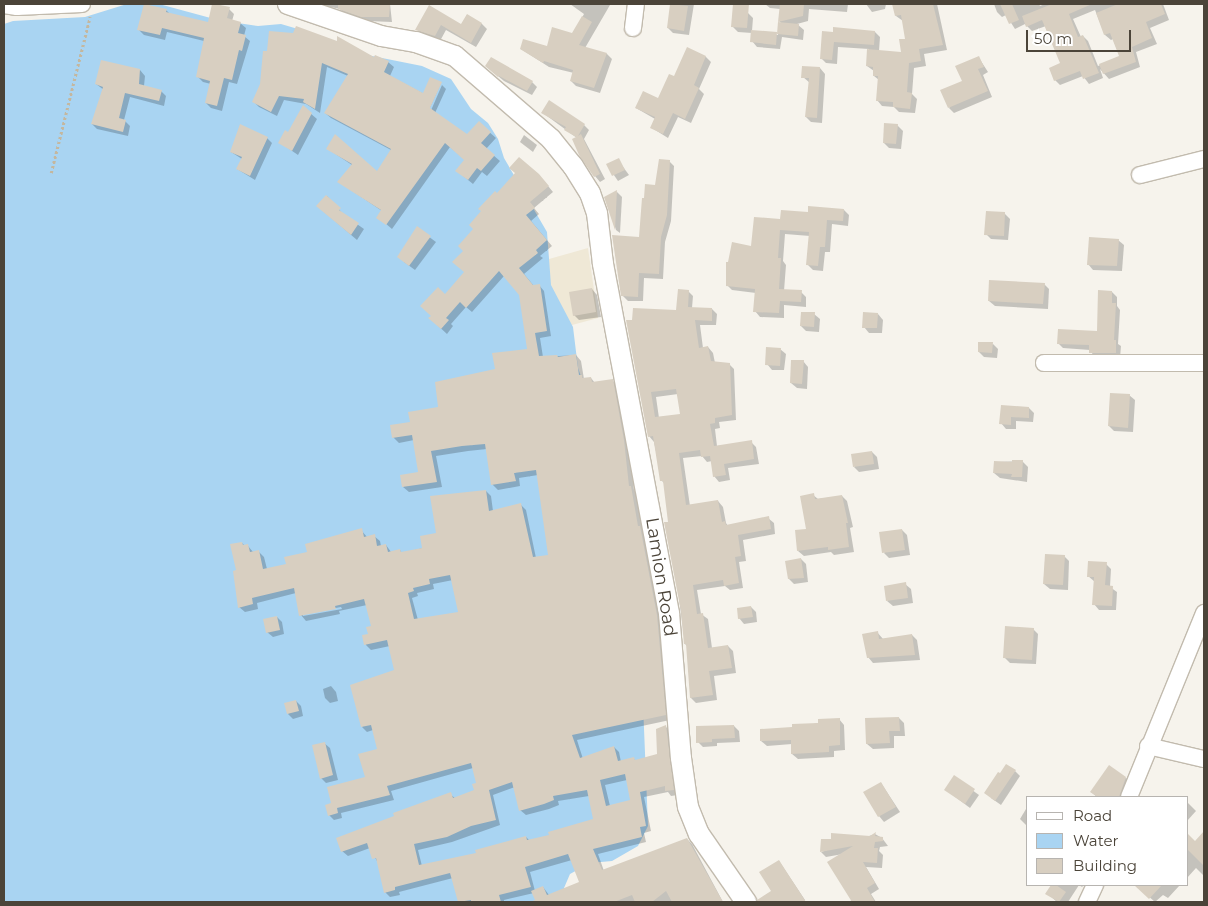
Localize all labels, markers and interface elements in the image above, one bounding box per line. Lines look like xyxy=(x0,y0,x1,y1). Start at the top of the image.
scale bar xyxy=(1028,20,1133,52)
text: 50 m xyxy=(1034,29,1072,48)
street label: Lamion Road xyxy=(641,516,681,638)
legend xyxy=(1026,796,1188,886)
text: Road xyxy=(1073,806,1112,825)
text: Water xyxy=(1073,831,1119,850)
text: Building xyxy=(1073,856,1137,875)

